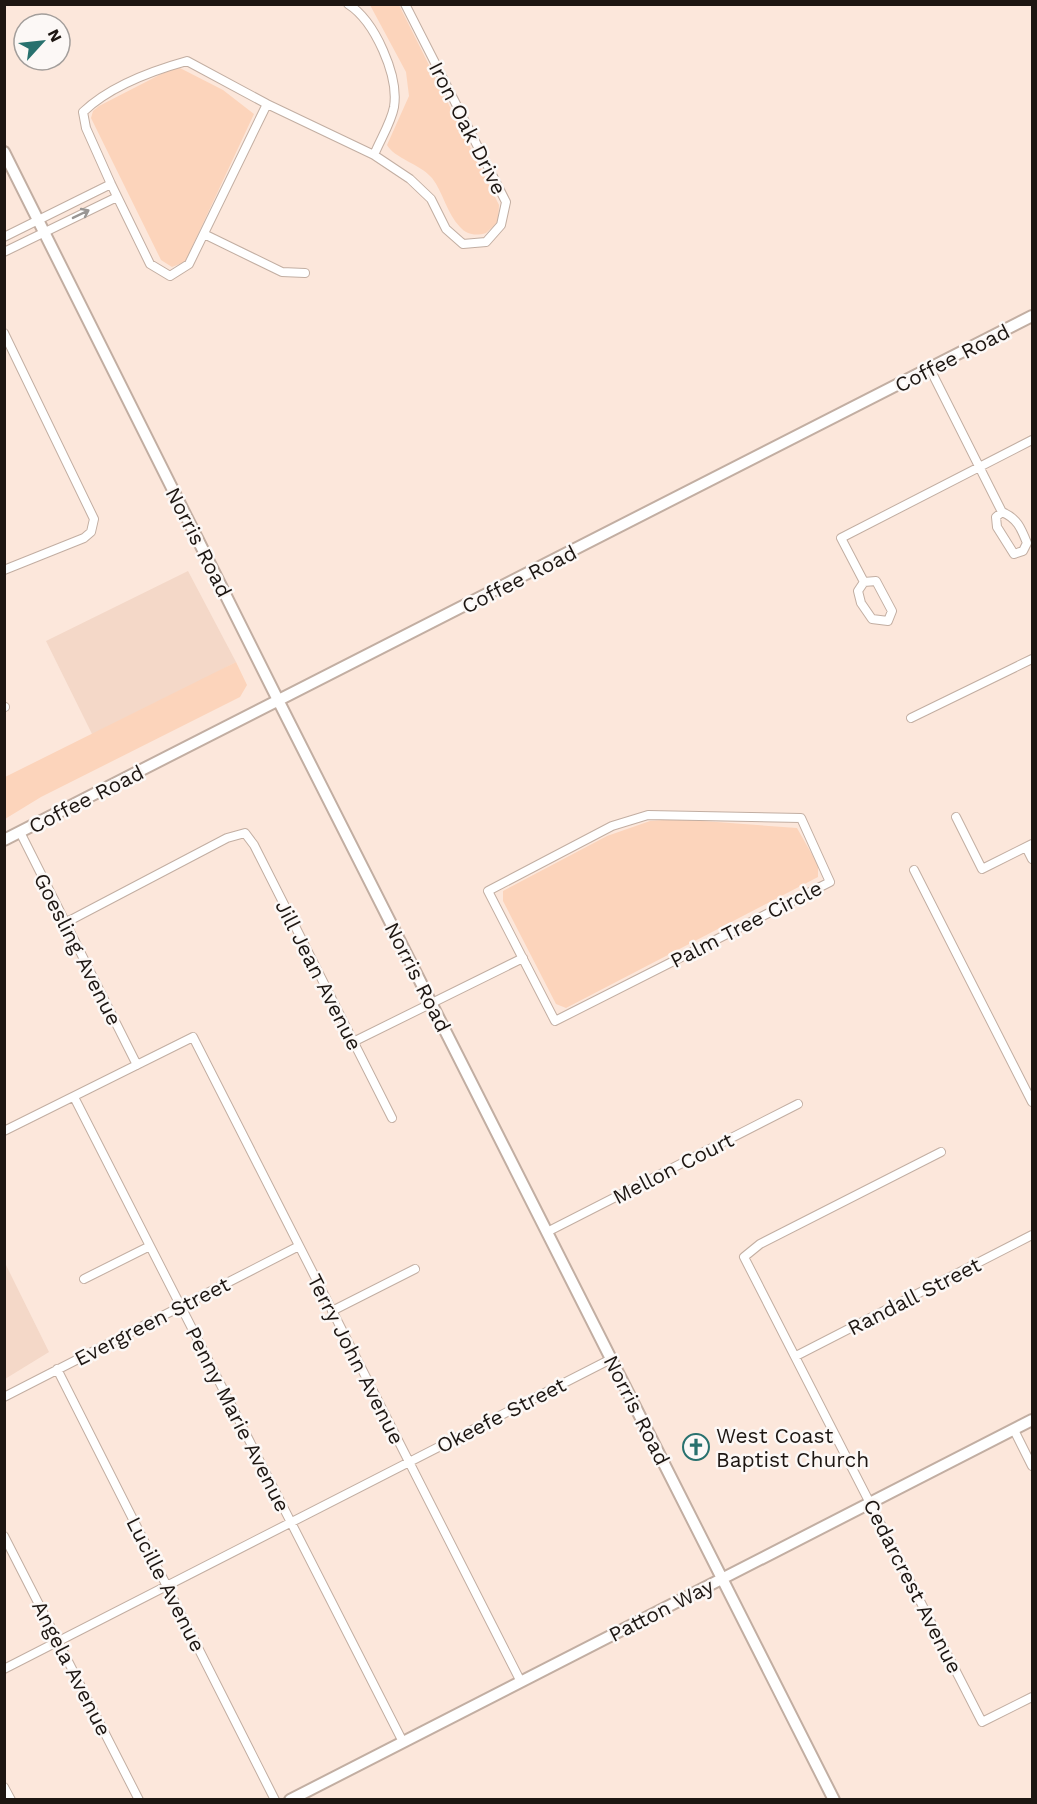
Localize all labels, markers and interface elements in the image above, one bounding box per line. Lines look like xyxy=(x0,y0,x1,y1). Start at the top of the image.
north arrow xyxy=(12,12,72,72)
text: N xyxy=(44,26,66,45)
street label: Iron Oak Drive xyxy=(424,57,512,199)
one-way arrow xyxy=(71,208,89,220)
street label: Coffee Road xyxy=(890,318,1014,398)
street label: Norris Road xyxy=(161,483,237,601)
street label: Coffee Road xyxy=(457,539,581,619)
street label: Coffee Road xyxy=(24,759,148,839)
street label: Goesling Avenue xyxy=(29,869,127,1029)
street label: Palm Tree Circle xyxy=(666,875,826,973)
street label: Jill Jean Avenue xyxy=(270,896,368,1054)
street label: Norris Road xyxy=(380,918,456,1036)
street label: Mellon Court xyxy=(608,1127,738,1209)
street label: Randall Street xyxy=(843,1252,985,1340)
street label: Terry John Avenue xyxy=(302,1270,410,1448)
street label: Evergreen Street xyxy=(70,1271,234,1371)
street label: Penny Marie Avenue xyxy=(180,1322,296,1516)
street label: Norris Road xyxy=(599,1351,675,1469)
street label: Okeefe Street xyxy=(432,1372,570,1458)
place label: West Coast Baptist Church xyxy=(716,1423,869,1472)
church icon: West Coast Baptist Church xyxy=(681,1432,711,1462)
street label: Cedarcrest Avenue xyxy=(858,1495,968,1677)
street label: Lucille Avenue xyxy=(121,1512,211,1656)
street label: Patton Way xyxy=(604,1573,718,1647)
street label: Angela Avenue xyxy=(27,1596,117,1740)

